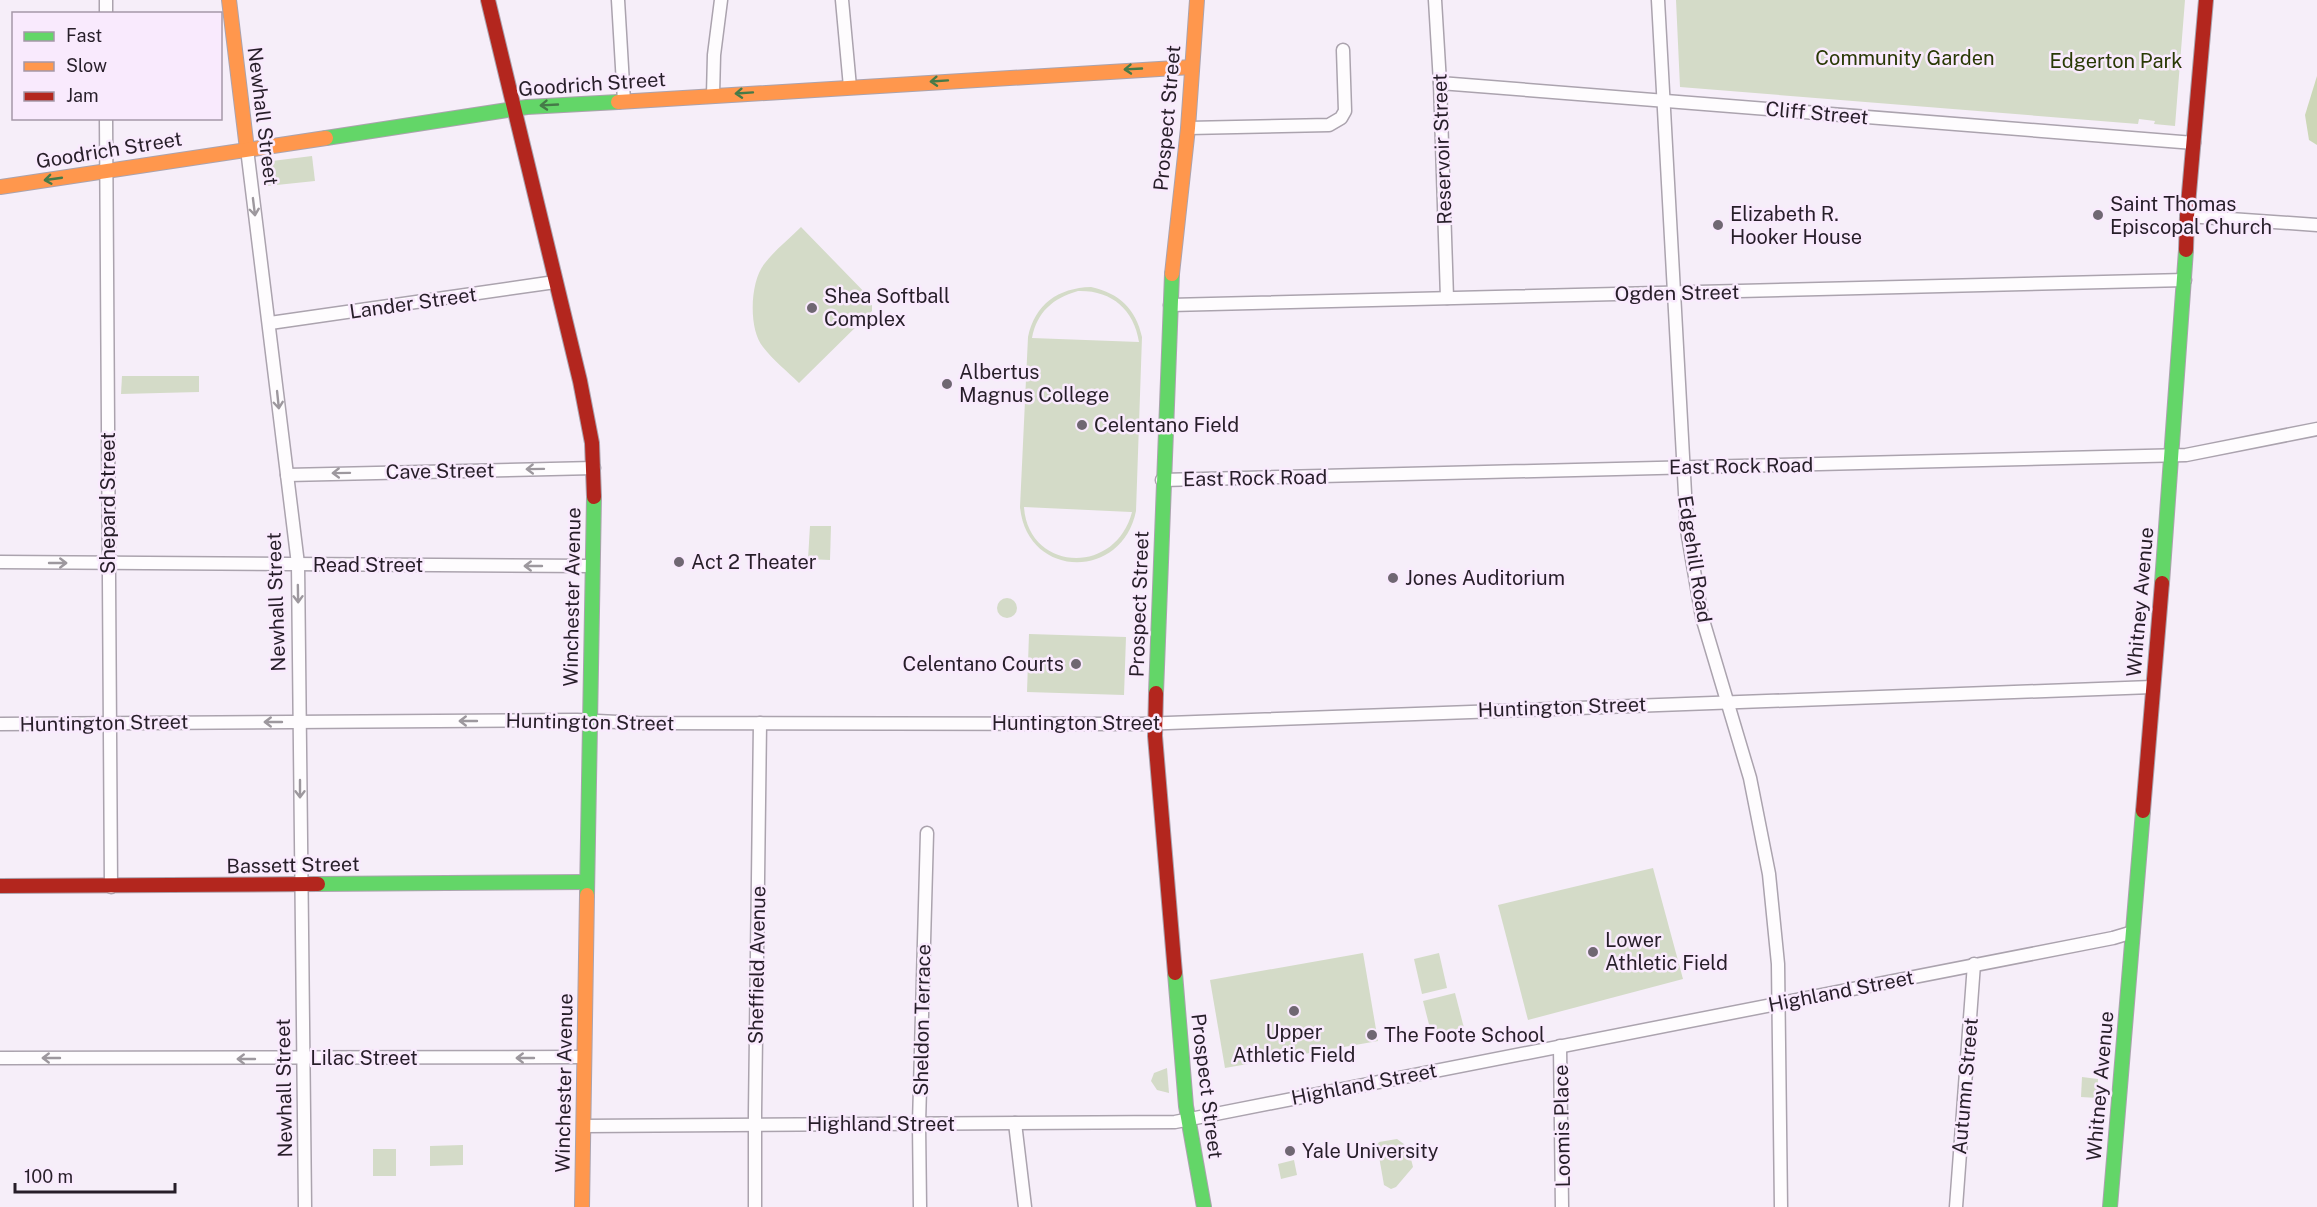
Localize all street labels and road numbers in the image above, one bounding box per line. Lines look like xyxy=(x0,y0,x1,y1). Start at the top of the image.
street label: Prospect Street xyxy=(1149,44,1185,192)
street label: Newhall Street xyxy=(243,45,283,187)
street label: Goodrich Street xyxy=(518,67,666,101)
street label: Reservoir Street xyxy=(1427,73,1457,225)
street label: Cliff Street xyxy=(1764,97,1870,129)
street label: Goodrich Street xyxy=(34,127,184,173)
street label: Ogden Street xyxy=(1614,280,1740,306)
street label: Lander Street xyxy=(348,282,478,324)
street label: Shepard Street xyxy=(96,432,120,574)
street label: East Rock Road xyxy=(1669,453,1813,479)
street label: Cave Street xyxy=(385,458,495,484)
street label: East Rock Road xyxy=(1183,465,1327,491)
street label: Edgehill Road xyxy=(1673,494,1717,624)
street label: Winchester Avenue xyxy=(558,507,586,687)
street label: Whitney Avenue xyxy=(2121,526,2159,678)
street label: Prospect Street xyxy=(1124,530,1154,678)
street label: Newhall Street xyxy=(262,532,290,672)
street label: Read Street xyxy=(313,553,423,577)
street label: Huntington Street xyxy=(1477,692,1647,722)
street label: Huntington Street xyxy=(505,709,675,735)
street label: Huntington Street xyxy=(19,710,189,736)
street label: Huntington Street xyxy=(992,711,1160,735)
street label: Bassett Street xyxy=(226,852,360,878)
street label: Sheffield Avenue xyxy=(744,886,770,1044)
street label: Sheldon Terrace xyxy=(909,944,935,1096)
street label: Highland Street xyxy=(1766,965,1916,1017)
street label: Winchester Avenue xyxy=(550,993,578,1173)
street label: Whitney Avenue xyxy=(2081,1010,2119,1162)
street label: Prospect Street xyxy=(1186,1012,1228,1160)
street label: Autumn Street xyxy=(1947,1017,1983,1155)
street label: Newhall Street xyxy=(271,1018,297,1158)
street label: Lilac Street xyxy=(310,1046,418,1070)
street label: Highland Street xyxy=(1289,1058,1439,1110)
street label: Loomis Place xyxy=(1549,1064,1575,1188)
street label: Highland Street xyxy=(807,1112,955,1136)

